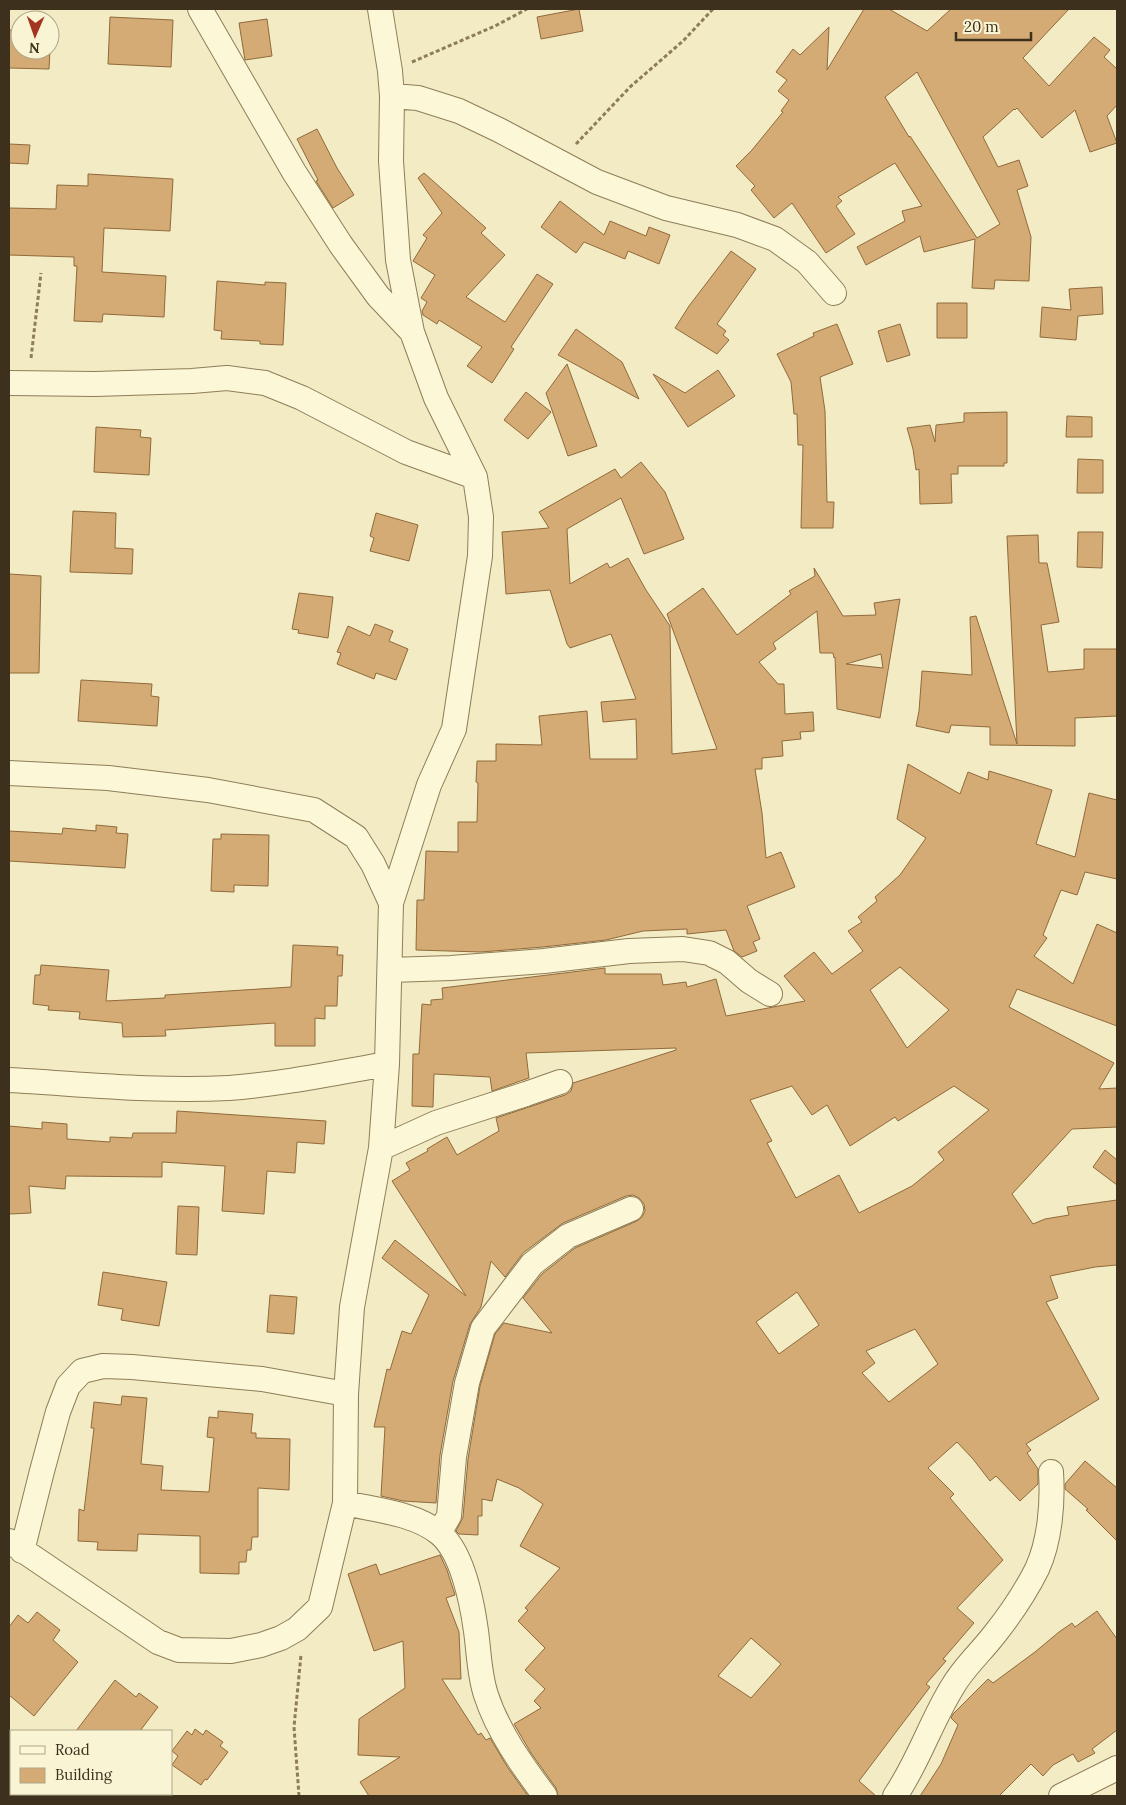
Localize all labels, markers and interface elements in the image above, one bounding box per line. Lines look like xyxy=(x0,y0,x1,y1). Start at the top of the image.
north arrow xyxy=(10,10,60,60)
scale bar xyxy=(956,10,1031,42)
text: 20 m xyxy=(964,17,999,36)
text: N xyxy=(29,39,40,57)
legend xyxy=(10,1730,172,1795)
text: Road xyxy=(55,1740,90,1759)
text: Building xyxy=(55,1765,113,1784)

